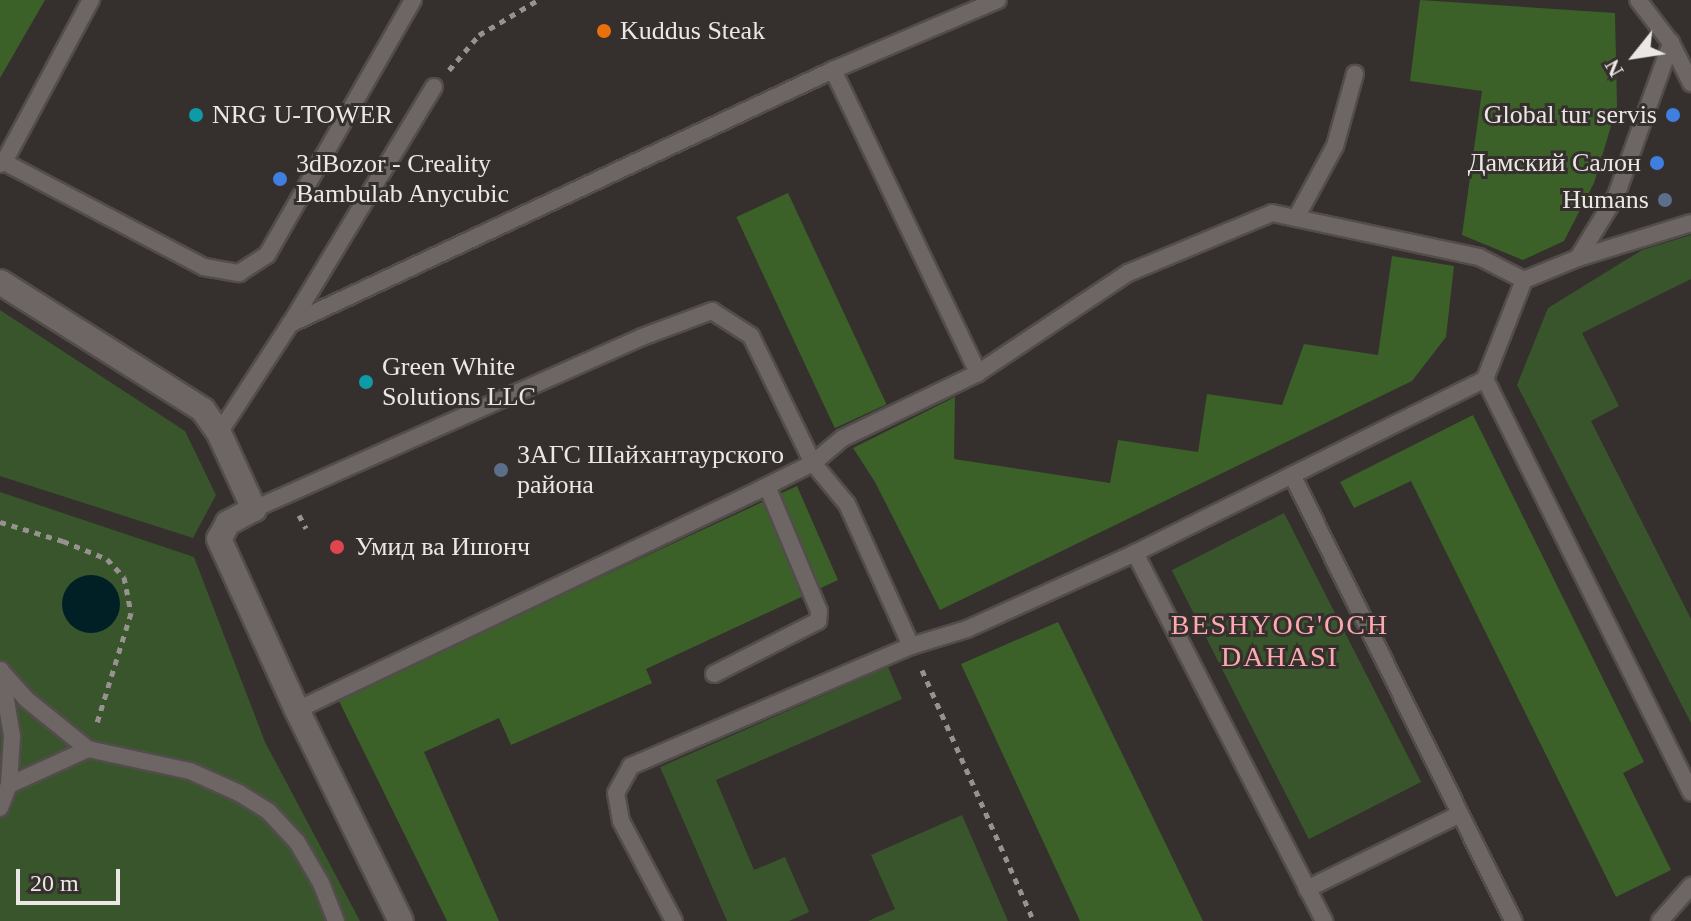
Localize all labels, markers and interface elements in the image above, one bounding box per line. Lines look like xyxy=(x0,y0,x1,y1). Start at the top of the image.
place label: Kuddus Steak xyxy=(620,15,765,47)
north arrow xyxy=(1595,16,1675,96)
marker: Kuddus Steak xyxy=(595,22,613,40)
text: N xyxy=(1599,55,1629,81)
place label: NRG U-TOWER xyxy=(212,99,393,131)
place label: Global tur servis xyxy=(1484,99,1657,131)
marker: NRG U-TOWER xyxy=(187,106,205,124)
marker: Global tur servis xyxy=(1664,106,1682,124)
place label: Дамский Салон xyxy=(1468,147,1641,179)
place label: 3dBozor - Creality Bambulab Anycubic xyxy=(296,148,510,210)
marker: Дамский Салон xyxy=(1648,154,1666,172)
marker: 3dBozor - Creality Bambulab Anycubic xyxy=(271,170,289,188)
place label: Humans xyxy=(1562,184,1649,216)
marker: Humans xyxy=(1656,191,1674,209)
place label: Green White Solutions LLC xyxy=(382,351,536,412)
marker: Green White Solutions LLC xyxy=(357,373,375,391)
place label: ЗАГС Шайхантаурского района xyxy=(517,439,784,500)
marker: ЗАГС Шайхантаурского района xyxy=(492,461,510,479)
place label: Умид ва Ишонч xyxy=(355,531,530,563)
marker: Умид ва Ишонч xyxy=(326,536,348,558)
district label: BESHYOG'OCH DAHASI xyxy=(1171,608,1389,674)
scale bar xyxy=(20,853,124,903)
text: 20 m xyxy=(30,870,79,896)

